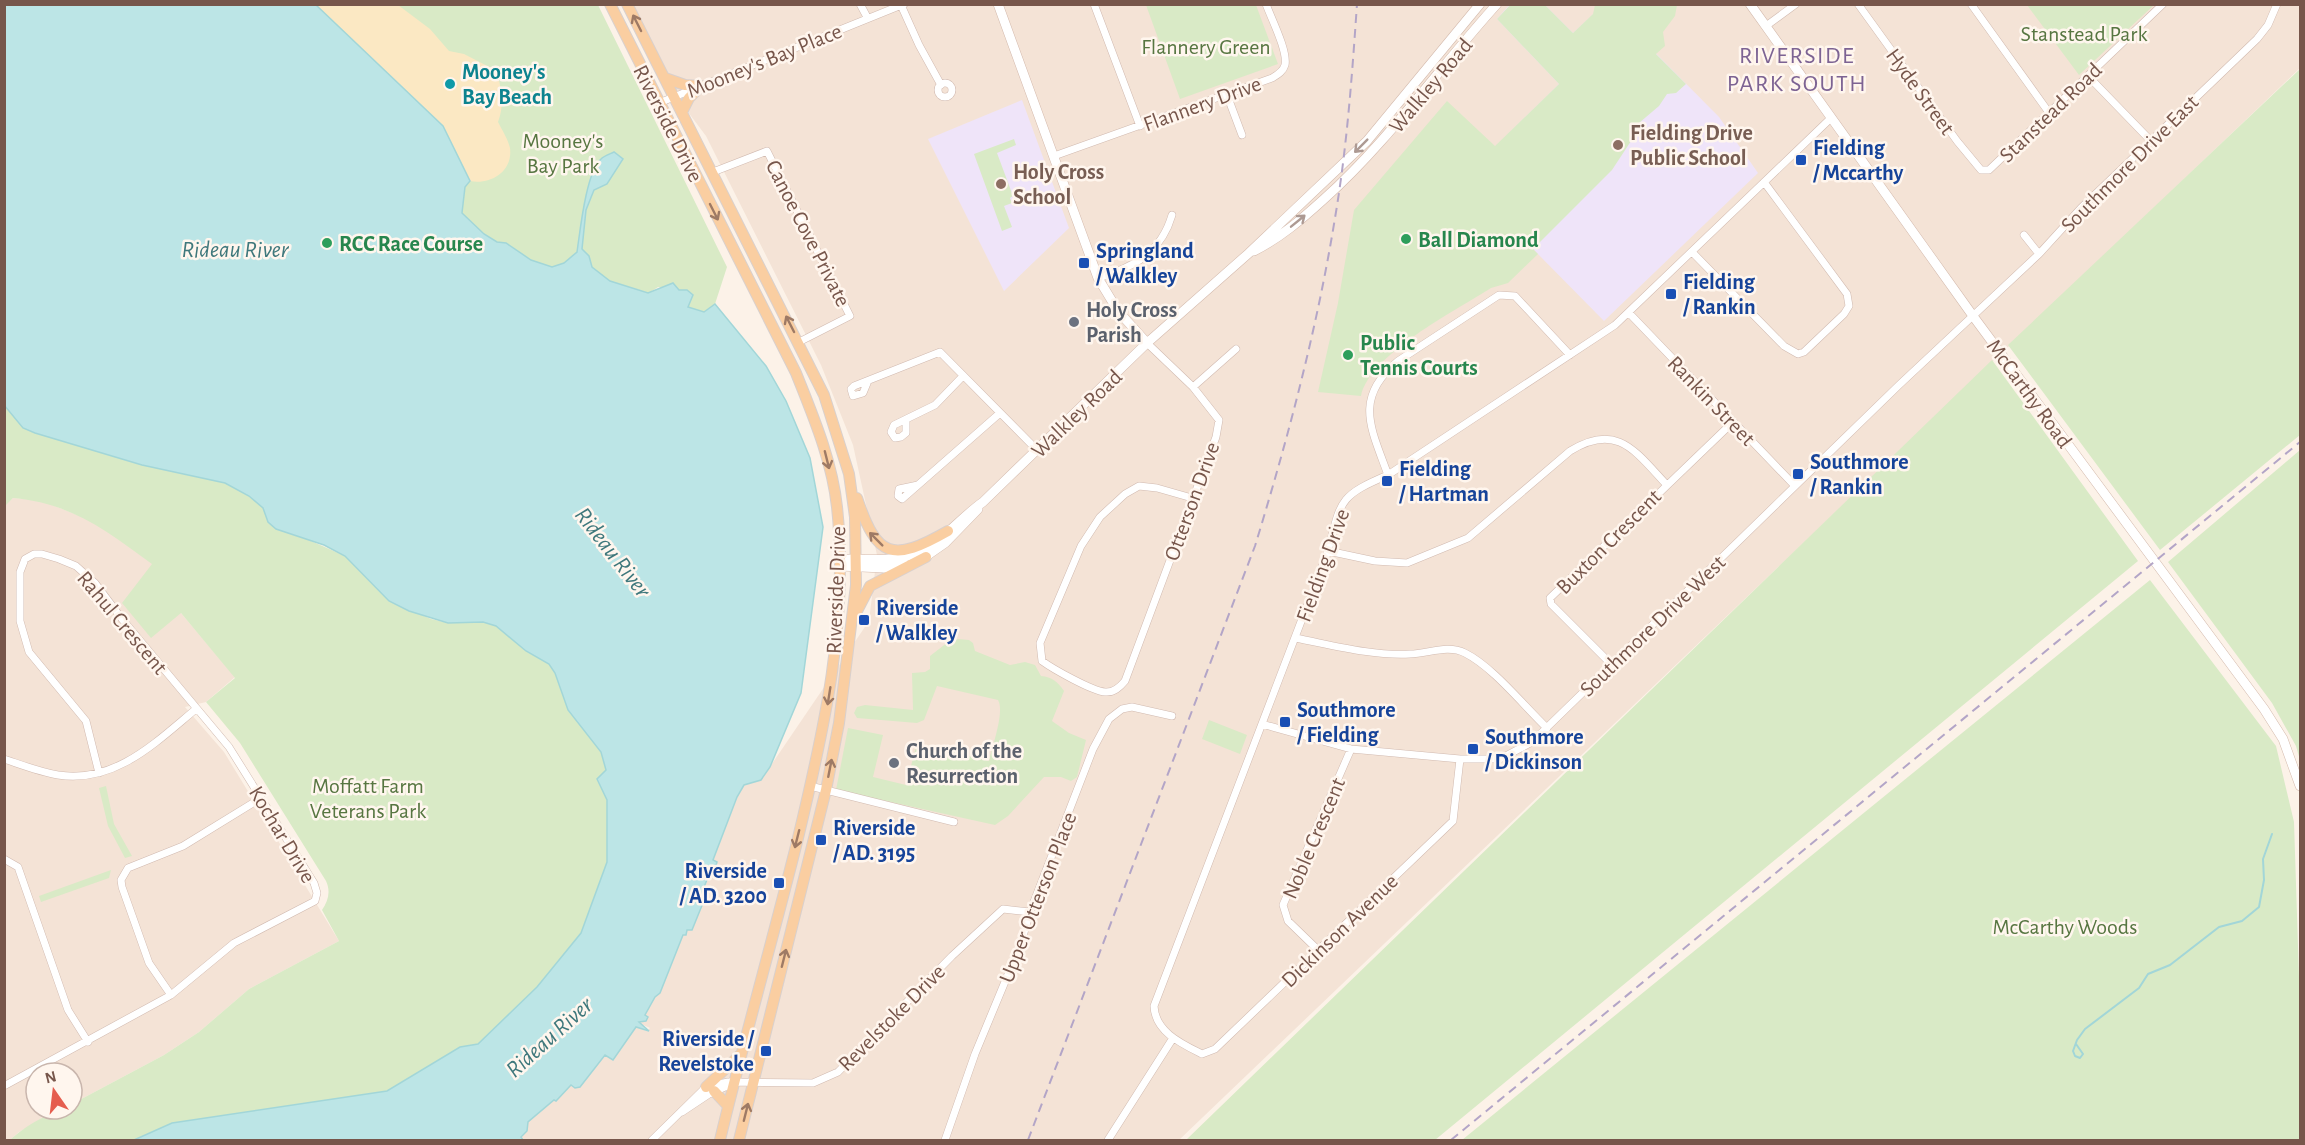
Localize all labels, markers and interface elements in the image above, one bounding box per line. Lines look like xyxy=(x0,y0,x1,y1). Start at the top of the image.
one-way arrow xyxy=(631,14,642,32)
street label: Mooney's Bay Place xyxy=(684,20,845,102)
park label: Stanstead Park xyxy=(2021,23,2147,45)
street label: Walkley Road xyxy=(1385,34,1477,137)
park label: Flannery Green xyxy=(1141,36,1271,58)
district label: RIVERSIDE PARK SOUTH xyxy=(1727,44,1867,96)
street label: Hyde Street xyxy=(1882,45,1959,139)
street label: Stanstead Road xyxy=(1995,59,2106,167)
place label: Mooney's Bay Beach xyxy=(462,61,552,109)
street label: Riverside Drive xyxy=(629,61,707,186)
street label: Flannery Drive xyxy=(1140,72,1264,135)
marker: Mooney's Bay Beach xyxy=(443,77,457,91)
street label: Southmore Drive East xyxy=(2057,91,2203,237)
place label: Fielding Drive Public School xyxy=(1630,122,1753,169)
park label: Mooney's Bay Park xyxy=(523,130,603,177)
place label: Fielding / Mccarthy xyxy=(1812,137,1903,185)
one-way arrow xyxy=(1354,138,1369,153)
marker: Fielding Drive Public School xyxy=(1611,138,1625,152)
marker: Fielding / Mccarthy xyxy=(1794,153,1808,167)
street label: Canoe Cove Private xyxy=(762,157,854,310)
place label: Holy Cross School xyxy=(1013,161,1104,208)
marker: Holy Cross School xyxy=(994,177,1008,191)
one-way arrow xyxy=(709,202,720,220)
one-way arrow xyxy=(1290,215,1306,228)
place label: Ball Diamond xyxy=(1418,229,1539,251)
marker: Ball Diamond xyxy=(1399,232,1413,246)
place label: RCC Race Course xyxy=(339,233,483,255)
marker: RCC Race Course xyxy=(320,236,334,250)
water label: Rideau River xyxy=(181,238,290,262)
place label: Springland / Walkley xyxy=(1095,240,1194,288)
marker: Springland / Walkley xyxy=(1077,256,1091,270)
place label: Fielding / Rankin xyxy=(1682,271,1756,318)
marker: Fielding / Rankin xyxy=(1664,287,1678,301)
place label: Holy Cross Parish xyxy=(1086,299,1177,346)
one-way arrow xyxy=(784,315,795,333)
marker: Holy Cross Parish xyxy=(1067,315,1081,329)
place label: Public Tennis Courts xyxy=(1360,332,1478,379)
street label: McCarthy Road xyxy=(1982,335,2076,452)
marker: Public Tennis Courts xyxy=(1341,348,1355,362)
street label: Rankin Street xyxy=(1663,352,1759,450)
street label: Walkley Road xyxy=(1027,365,1126,462)
street label: Otterson Drive xyxy=(1160,439,1224,564)
one-way arrow xyxy=(821,450,833,469)
place label: Southmore / Rankin xyxy=(1809,451,1909,498)
place label: Fielding / Hartman xyxy=(1398,458,1489,505)
marker: Southmore / Rankin xyxy=(1791,467,1805,481)
marker: Fielding / Hartman xyxy=(1380,474,1394,488)
street label: Buxton Crescent xyxy=(1552,485,1665,598)
water label: Rideau River xyxy=(570,503,655,603)
street label: Fielding Drive xyxy=(1292,506,1354,625)
street label: Riverside Drive xyxy=(823,526,849,654)
one-way arrow xyxy=(869,531,884,546)
street label: Southmore Drive West xyxy=(1576,551,1730,701)
street label: Rahul Crescent xyxy=(73,567,171,678)
place label: Riverside / Walkley xyxy=(875,597,958,645)
marker: Riverside / Walkley xyxy=(857,613,871,627)
one-way arrow xyxy=(823,686,834,705)
place label: Southmore / Fielding xyxy=(1296,699,1396,746)
marker: Southmore / Fielding xyxy=(1278,715,1292,729)
place label: Southmore / Dickinson xyxy=(1484,726,1584,773)
place label: Church of the Resurrection xyxy=(906,740,1022,787)
marker: Southmore / Dickinson xyxy=(1466,742,1480,756)
marker: Church of the Resurrection xyxy=(887,756,901,770)
one-way arrow xyxy=(825,759,836,779)
park label: Moffatt Farm Veterans Park xyxy=(310,775,426,822)
street label: Noble Crescent xyxy=(1279,775,1349,902)
street label: Kochar Drive xyxy=(245,782,320,887)
street label: Upper Otterson Place xyxy=(995,809,1081,986)
place label: Riverside / AD. 3195 xyxy=(832,817,915,864)
one-way arrow xyxy=(791,829,803,848)
marker: Riverside / AD. 3195 xyxy=(814,833,828,847)
place label: Riverside / AD. 3200 xyxy=(679,860,767,907)
street label: Dickinson Avenue xyxy=(1277,870,1402,992)
marker: Riverside / AD. 3200 xyxy=(772,876,786,890)
park label: McCarthy Woods xyxy=(1993,916,2137,938)
one-way arrow xyxy=(779,949,791,968)
street label: Revelstoke Drive xyxy=(834,960,949,1075)
water label: Rideau River xyxy=(502,992,598,1083)
place label: Riverside / Revelstoke xyxy=(658,1028,755,1075)
marker: Riverside / Revelstoke xyxy=(759,1044,773,1058)
north arrow xyxy=(24,1061,84,1121)
text: N xyxy=(43,1068,58,1087)
one-way arrow xyxy=(741,1103,752,1122)

